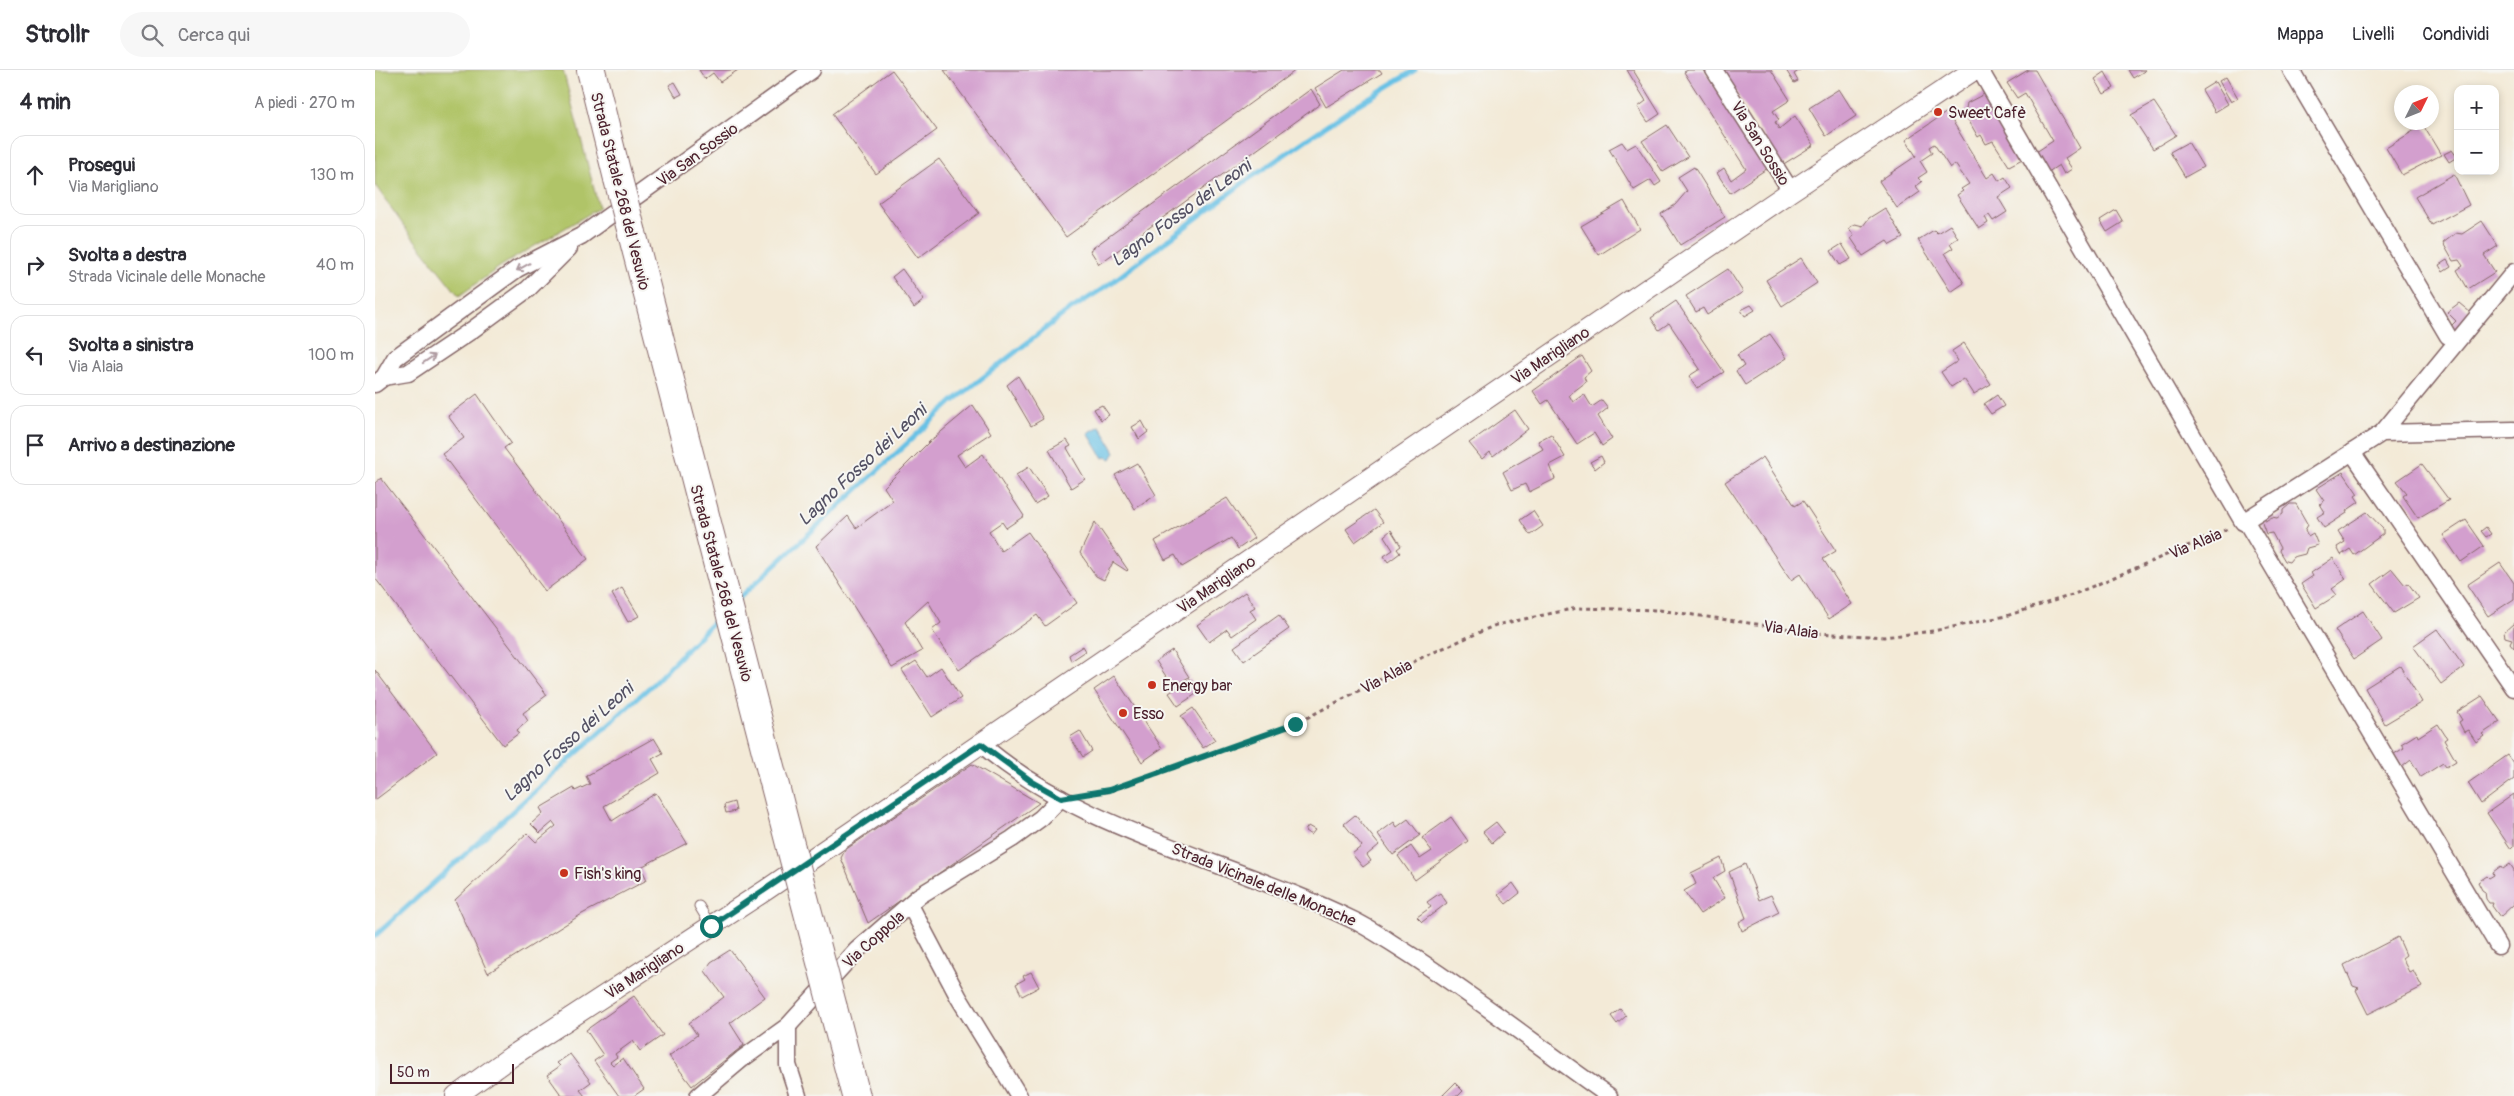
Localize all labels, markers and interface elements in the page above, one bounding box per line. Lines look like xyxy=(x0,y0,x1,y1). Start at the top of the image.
search box xyxy=(120,12,470,57)
text: Strollr xyxy=(25,20,90,49)
icon: search xyxy=(138,21,166,49)
text: Cerca qui xyxy=(178,23,250,47)
text: Mappa xyxy=(2277,23,2324,46)
text: Livelli xyxy=(2352,23,2394,46)
text: Condividi xyxy=(2422,23,2489,46)
north arrow xyxy=(2394,85,2439,130)
map controls xyxy=(2454,85,2499,175)
button: + xyxy=(2454,85,2499,130)
text: 4 min xyxy=(20,89,71,116)
street label: Strada Statale 268 del Vesuvio xyxy=(586,90,654,293)
text: A piedi · 270 m xyxy=(254,93,355,113)
street label: Via San Sossio xyxy=(1726,98,1794,190)
place label: Sweet Cafè xyxy=(1948,103,2026,123)
marker: Sweet Cafè xyxy=(1932,106,1944,118)
street label: Via San Sossio xyxy=(653,118,743,191)
button: − xyxy=(2454,130,2499,175)
text: Prosegui xyxy=(68,153,135,177)
water label: Lagno Fosso dei Leoni xyxy=(1107,153,1258,272)
icon: ahead xyxy=(21,161,49,189)
text: 130 m xyxy=(310,165,354,185)
text: Via Marigliano xyxy=(68,177,159,197)
text: Svolta a destra xyxy=(68,243,187,267)
icon: right xyxy=(21,251,49,279)
text: 40 m xyxy=(316,255,354,275)
one-way arrow xyxy=(515,262,530,272)
text: Strada Vicinale delle Monache xyxy=(68,267,265,287)
street label: Via Marigliano xyxy=(1507,322,1594,389)
text: Svolta a sinistra xyxy=(68,333,194,357)
icon: left xyxy=(21,341,49,369)
text: 100 m xyxy=(308,345,354,365)
one-way arrow xyxy=(421,354,435,364)
text: Via Alaia xyxy=(68,357,123,377)
water label: Lagno Fosso dei Leoni xyxy=(793,398,934,531)
icon: arrive xyxy=(21,431,49,459)
text: Arrivo a destinazione xyxy=(68,433,235,457)
street label: Strada Statale 268 del Vesuvio xyxy=(685,482,757,684)
street label: Via Alaia xyxy=(2166,524,2225,564)
street label: Via Marigliano xyxy=(1173,551,1260,618)
street label: Via Alaia xyxy=(1762,616,1820,644)
street label: Via Alaia xyxy=(1357,655,1416,699)
water label: Lagno Fosso dei Leoni xyxy=(498,676,640,807)
place label: Energy bar xyxy=(1162,676,1233,696)
marker: Energy bar xyxy=(1146,679,1158,691)
place label: Esso xyxy=(1133,704,1165,724)
marker: Esso xyxy=(1117,707,1129,719)
route end xyxy=(1284,713,1307,736)
street label: Strada Vicinale delle Monache xyxy=(1168,839,1359,931)
place label: Fish's king xyxy=(574,864,641,884)
marker: Fish's king xyxy=(558,867,570,879)
street label: Via Coppola xyxy=(838,907,909,973)
route start xyxy=(700,915,723,938)
street label: Via Marigliano xyxy=(601,938,688,1004)
scale bar xyxy=(390,1061,514,1084)
text: 50 m xyxy=(397,1064,430,1081)

